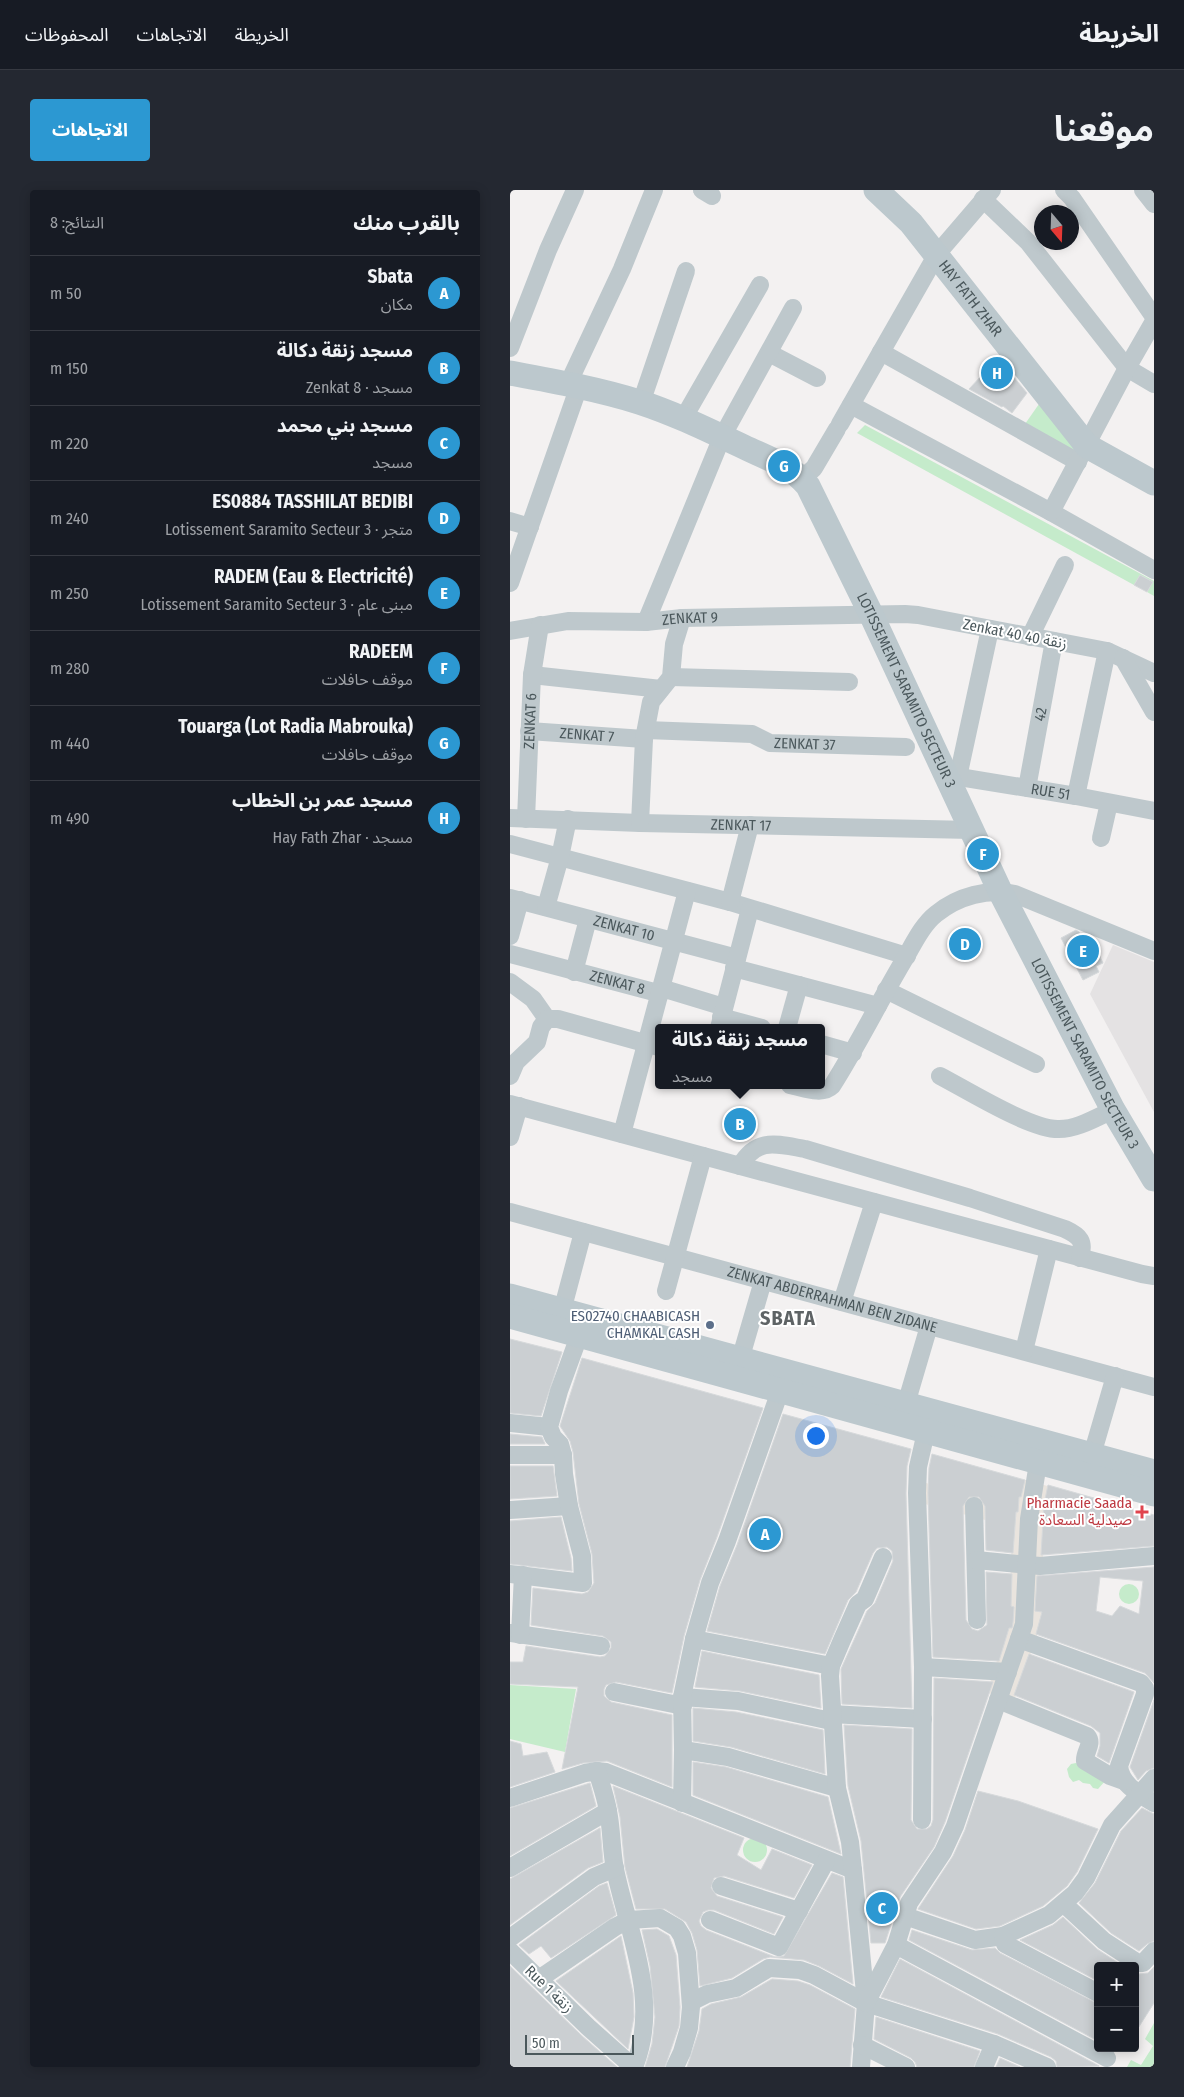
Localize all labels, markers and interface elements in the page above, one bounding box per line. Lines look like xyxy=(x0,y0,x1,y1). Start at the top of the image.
text: الخريطة xyxy=(1079,20,1159,48)
text: المحفوظات xyxy=(25,24,109,46)
text: الاتجاهات xyxy=(137,24,207,46)
text: الخريطة xyxy=(235,24,289,46)
button: الاتجاهات xyxy=(30,99,150,161)
text: موقعنا xyxy=(1054,108,1154,150)
north arrow xyxy=(1034,205,1079,250)
text: بالقرب منك xyxy=(353,210,460,236)
text: النتائج: 8 xyxy=(50,213,104,232)
street label: HAY FATH ZHAR xyxy=(935,257,1006,340)
text: Sbata xyxy=(368,265,413,288)
text: 50 m xyxy=(50,284,82,303)
text: A xyxy=(440,284,448,303)
text: مكان xyxy=(381,295,413,314)
text: مسجد زنقة دكالة xyxy=(277,339,413,362)
pin: H xyxy=(981,354,1013,392)
text: 150 m xyxy=(50,359,88,378)
text: B xyxy=(440,359,448,378)
text: مسجد · Zenkat 8 xyxy=(306,378,413,397)
text: مسجد بني محمد xyxy=(277,414,413,437)
text: 220 m xyxy=(50,434,89,453)
text: C xyxy=(440,434,448,453)
pin: G xyxy=(768,447,800,485)
text: مسجد xyxy=(372,453,413,472)
text: ES0884 TASSHILAT BEDIBI xyxy=(212,490,413,513)
text: 240 m xyxy=(50,509,89,528)
text: D xyxy=(439,509,449,528)
text: متجر · Lotissement Saramito Secteur 3 xyxy=(165,520,413,539)
text: RADEM (Eau & Electricité) xyxy=(214,565,413,588)
text: 250 m xyxy=(50,584,89,603)
text: E xyxy=(440,584,448,603)
street label: LOTISSEMENT SARAMITO SECTEUR 3 xyxy=(853,590,960,791)
text: مبنى عام · Lotissement Saramito Secteur 3 xyxy=(141,595,413,614)
street label: ZENKAT 9 xyxy=(661,608,718,629)
street label: Zenkat 40 زنقة 40 xyxy=(961,615,1069,653)
text: RADEEM xyxy=(349,640,413,663)
text: 280 m xyxy=(50,659,89,678)
text: F xyxy=(440,659,448,678)
text: موقف حافلات xyxy=(322,670,413,689)
street label: ZENKAT 6 xyxy=(520,693,540,750)
street label: 42 xyxy=(1030,706,1051,723)
text: Touarga (Lot Radia Mabrouka) xyxy=(178,715,413,738)
street label: ZENKAT 7 xyxy=(559,724,615,746)
text: 440 m xyxy=(50,734,90,753)
text: G xyxy=(439,734,449,753)
street label: ZENKAT 37 xyxy=(774,734,836,754)
text: موقف حافلات xyxy=(322,745,413,764)
street label: RUE 51 xyxy=(1030,780,1072,804)
text: مسجد عمر بن الخطاب xyxy=(232,789,413,812)
text: 490 m xyxy=(50,809,90,828)
text: H xyxy=(439,809,449,828)
street label: ZENKAT 17 xyxy=(710,815,771,835)
text: مسجد · Hay Fath Zhar xyxy=(272,828,413,847)
pin: F xyxy=(967,835,999,873)
street label: ZENKAT 10 xyxy=(592,911,657,945)
pin: D xyxy=(949,925,981,963)
pin: E xyxy=(1067,932,1099,970)
street label: LOTISSEMENT SARAMITO SECTEUR 3 xyxy=(1027,955,1143,1152)
street label: ZENKAT 8 xyxy=(588,966,647,998)
popup xyxy=(655,1024,825,1089)
text: مسجد زنقة دكالة xyxy=(672,1028,808,1051)
text: مسجد xyxy=(672,1067,713,1086)
pin: B xyxy=(724,1105,756,1143)
street label: ZENKAT ABDERRAHMAN BEN ZIDANE xyxy=(725,1262,939,1337)
district label: SBATA xyxy=(760,1306,816,1330)
place label: ES02740 CHAABICASH CHAMKAL CASH xyxy=(571,1307,700,1342)
marker: ES02740 CHAABICASH CHAMKAL CASH xyxy=(704,1319,716,1331)
your location xyxy=(803,1423,829,1449)
place label: Pharmacie Saada صيدلية السعادة xyxy=(1026,1494,1132,1529)
marker: Pharmacie Saada صيدلية السعادة xyxy=(1136,1506,1148,1518)
pin: A xyxy=(749,1515,781,1553)
pin: C xyxy=(866,1889,898,1927)
street label: Rue 1 زنقة xyxy=(521,1962,577,2016)
map controls xyxy=(1094,1962,1139,2052)
button: + xyxy=(1094,1962,1139,2007)
button: − xyxy=(1094,2007,1139,2052)
scale bar xyxy=(525,2032,634,2055)
text: 50 m xyxy=(532,2035,560,2052)

